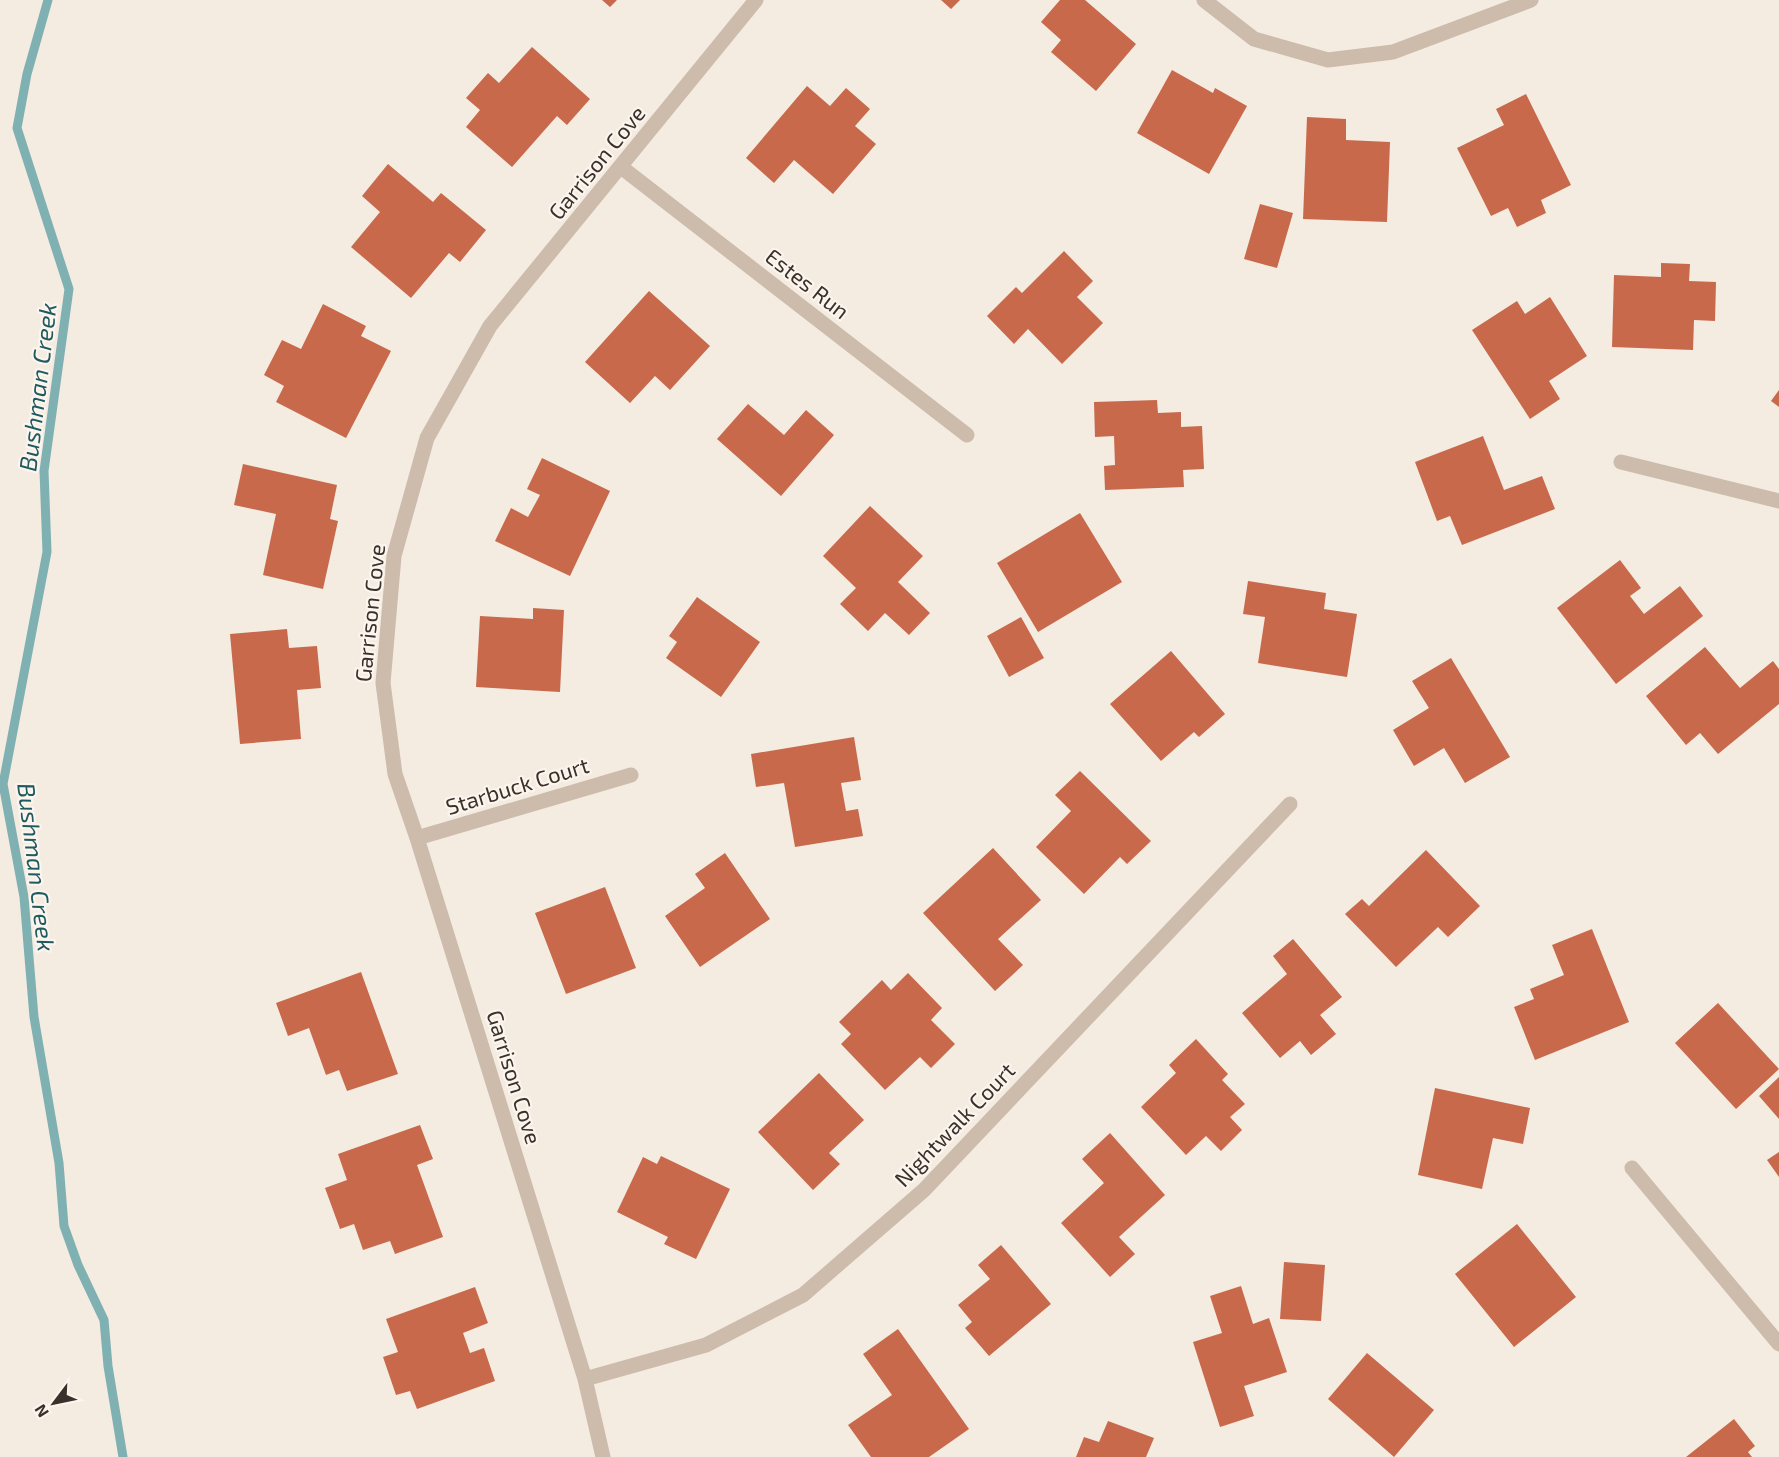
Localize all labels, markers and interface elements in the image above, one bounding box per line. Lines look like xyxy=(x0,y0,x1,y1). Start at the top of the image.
street label: Garrison Cove xyxy=(542,100,650,224)
street label: Estes Run xyxy=(761,242,855,324)
water label: Bushman Creek xyxy=(12,301,62,473)
street label: Garrison Cove xyxy=(349,543,389,683)
street label: Starbuck Court xyxy=(442,751,592,819)
water label: Bushman Creek xyxy=(12,781,62,953)
street label: Garrison Cove xyxy=(482,1007,548,1147)
street label: Nightwalk Court xyxy=(888,1057,1020,1191)
north arrow xyxy=(24,1373,84,1433)
text: N xyxy=(30,1401,52,1421)

